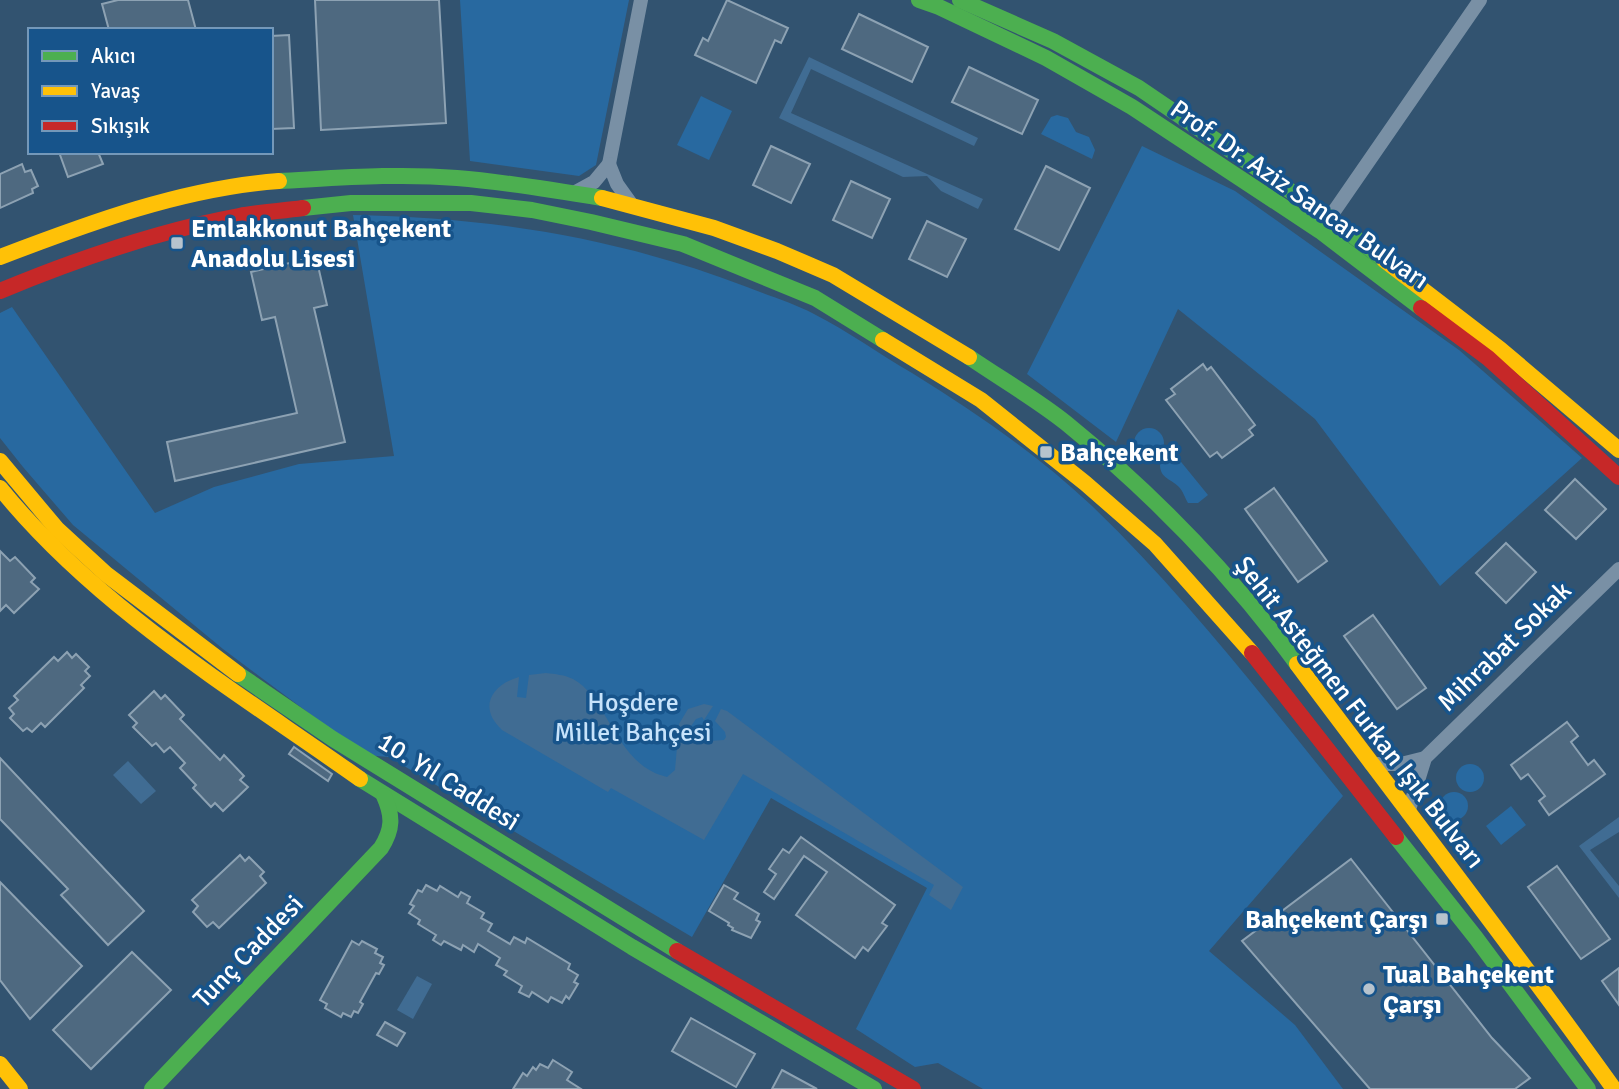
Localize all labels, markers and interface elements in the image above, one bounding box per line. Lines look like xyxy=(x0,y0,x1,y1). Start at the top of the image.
legend xyxy=(28,28,273,154)
text: Akıcı xyxy=(91,43,136,69)
text: Yavaş xyxy=(91,78,140,104)
street label: Prof. Dr. Aziz Sancar Bulvarı xyxy=(1164,93,1435,296)
text: Sıkışık xyxy=(91,113,150,139)
place label: Emlakkonut Bahçekent Anadolu Lisesi xyxy=(191,213,452,275)
marker: Emlakkonut Bahçekent Anadolu Lisesi xyxy=(169,235,185,251)
place label: Bahçekent xyxy=(1060,437,1179,469)
marker: Bahçekent xyxy=(1038,444,1054,460)
street label: Şehit Asteğmen Furkan Işık Bulvarı xyxy=(1228,550,1491,875)
street label: Mihrabat Sokak xyxy=(1431,575,1578,718)
park label: Hoşdere Millet Bahçesi xyxy=(554,687,712,749)
street label: 10. Yıl Caddesi xyxy=(372,726,525,838)
street label: Tunç Caddesi xyxy=(187,889,310,1015)
place label: Bahçekent Çarşı xyxy=(1245,904,1428,936)
marker: Bahçekent Çarşı xyxy=(1434,911,1450,927)
place label: Tual Bahçekent Çarşı xyxy=(1383,959,1554,1021)
marker: Tual Bahçekent Çarşı xyxy=(1361,981,1377,997)

